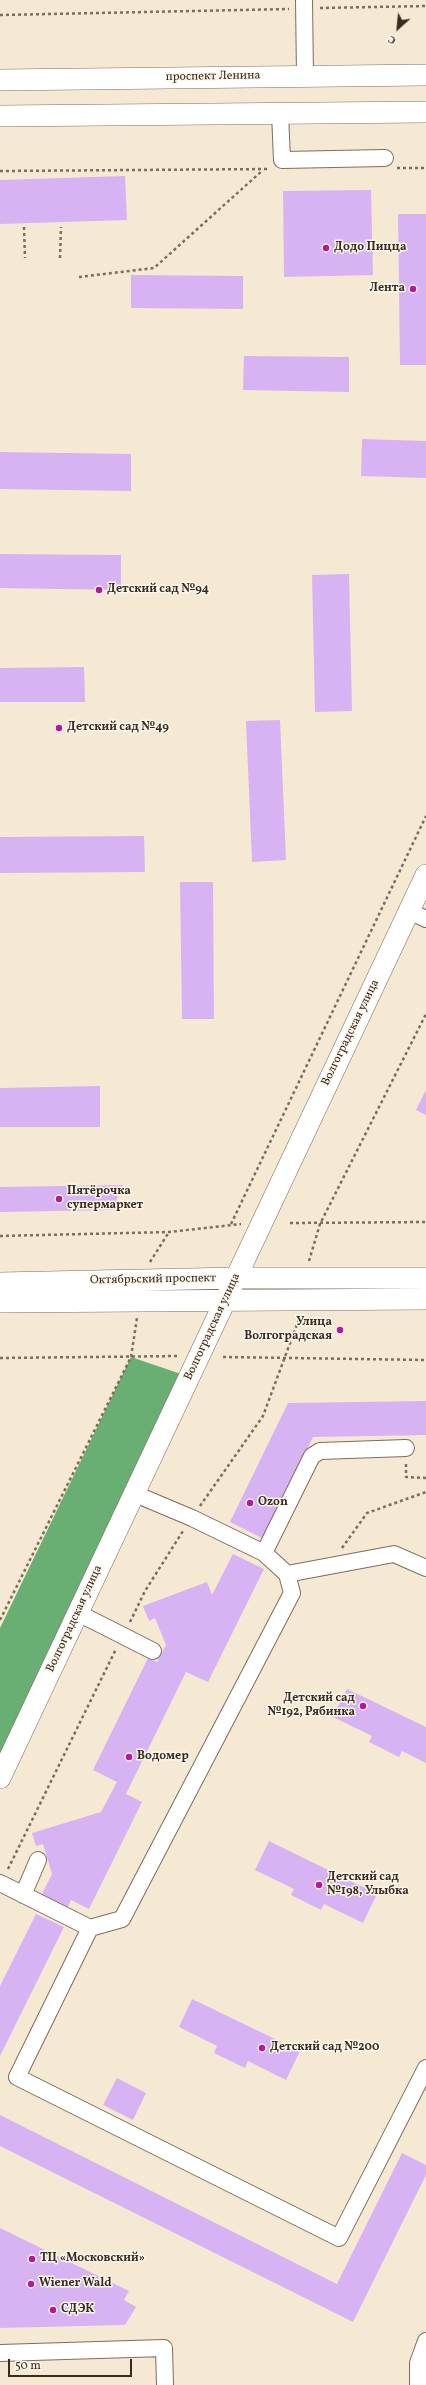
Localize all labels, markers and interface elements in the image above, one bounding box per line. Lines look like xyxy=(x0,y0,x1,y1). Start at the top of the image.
north arrow xyxy=(378,8,418,48)
text: С xyxy=(386,31,399,47)
street label: проспект Ленина xyxy=(165,69,261,85)
place label: Додо Пицца xyxy=(334,241,406,255)
marker: Додо Пицца xyxy=(321,243,331,253)
place label: Лента xyxy=(369,282,405,296)
marker: Лента xyxy=(408,284,418,294)
place label: Детский сад №94 xyxy=(107,583,209,597)
marker: Детский сад №94 xyxy=(94,585,104,595)
place label: Детский сад №49 xyxy=(67,721,169,735)
marker: Детский сад №49 xyxy=(54,723,64,733)
street label: Волгоградская улица xyxy=(319,977,383,1089)
place label: Пятёрочка супермаркет xyxy=(67,1185,143,1213)
marker: Пятёрочка супермаркет xyxy=(54,1194,64,1204)
street label: Волгоградская улица xyxy=(182,1271,244,1383)
street label: Октябрьский проспект xyxy=(90,1272,216,1288)
place label: Улица Волгоградская xyxy=(244,1316,332,1344)
marker: Улица Волгоградская xyxy=(335,1325,345,1335)
place label: Ozon xyxy=(258,1496,288,1510)
marker: Ozon xyxy=(245,1498,255,1508)
street label: Волгоградская улица xyxy=(44,1563,106,1675)
place label: Детский сад №192, Рябинка xyxy=(267,1692,355,1720)
marker: Детский сад №192, Рябинка xyxy=(358,1701,368,1711)
place label: Водомер xyxy=(137,1750,189,1764)
marker: Водомер xyxy=(124,1752,134,1762)
place label: Детский сад №198, Улыбка xyxy=(327,1871,409,1899)
marker: Детский сад №198, Улыбка xyxy=(314,1880,324,1890)
place label: Детский сад №200 xyxy=(270,2041,379,2055)
marker: Детский сад №200 xyxy=(257,2043,267,2053)
place label: ТЦ «Московский» xyxy=(40,2252,145,2266)
marker: ТЦ «Московский» xyxy=(27,2254,37,2264)
place label: Wiener Wald xyxy=(39,2277,112,2291)
marker: Wiener Wald xyxy=(26,2279,36,2289)
place label: СДЭК xyxy=(61,2303,94,2317)
marker: СДЭК xyxy=(48,2305,58,2315)
scale bar xyxy=(10,2351,134,2377)
text: 50 m xyxy=(15,2358,41,2374)

